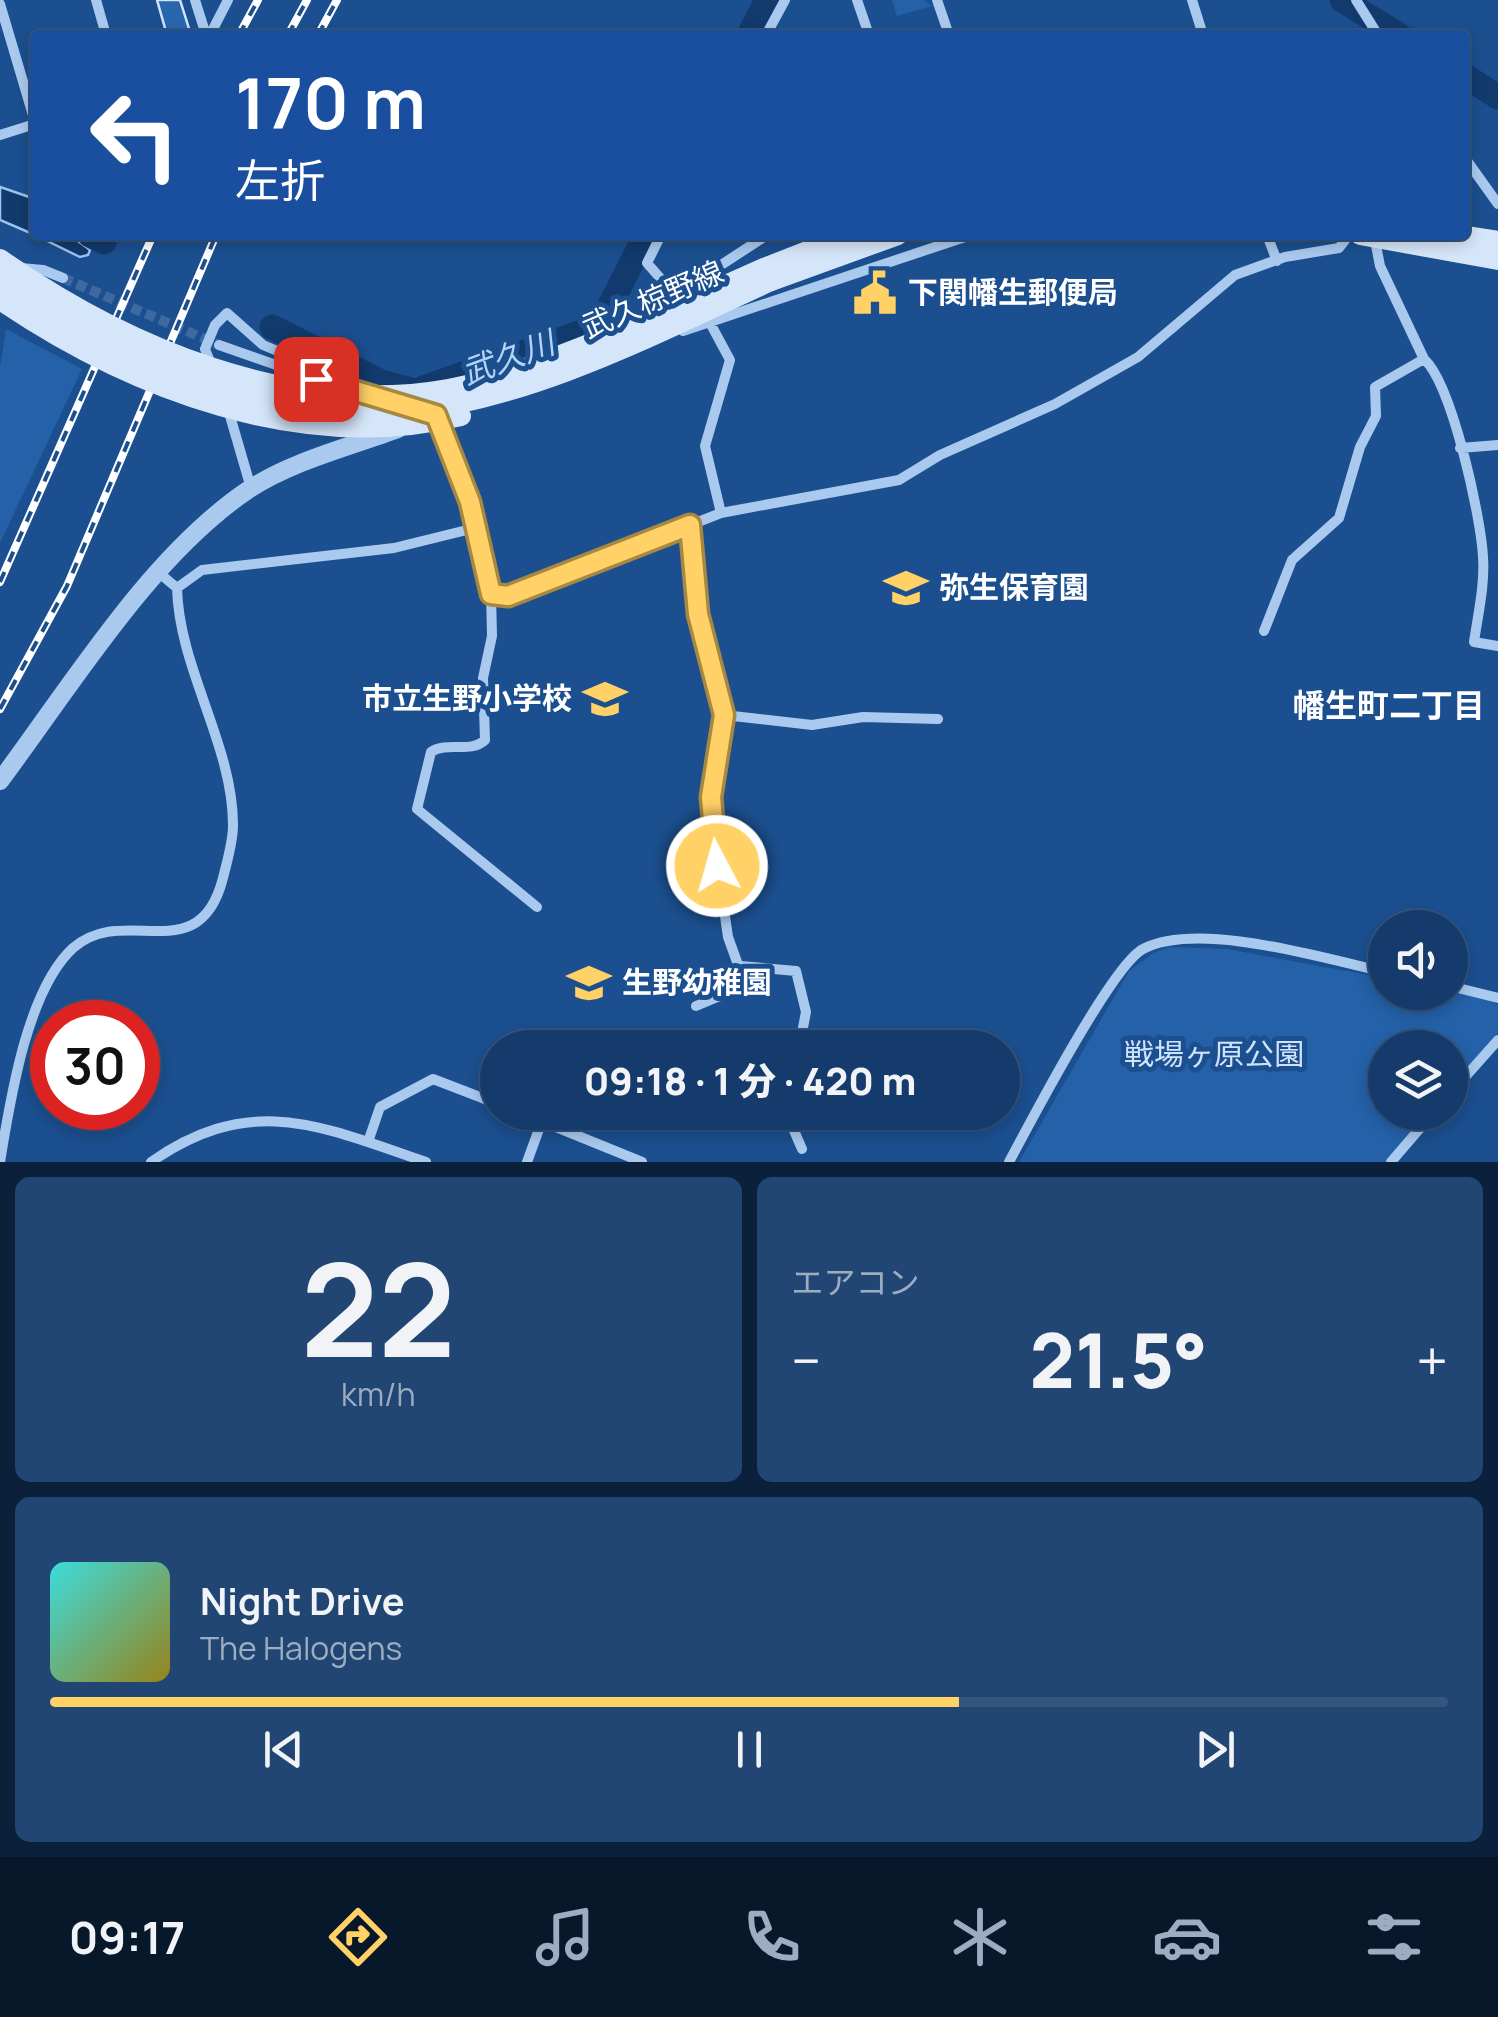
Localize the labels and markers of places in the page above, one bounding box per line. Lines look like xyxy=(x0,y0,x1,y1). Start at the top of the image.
public building icon: 下関幡生郵便局 xyxy=(851,269,899,317)
place label: 下関幡生郵便局 xyxy=(908,271,1118,312)
pin xyxy=(274,337,359,422)
school or university icon: 弥生保育園 xyxy=(882,564,930,612)
place label: 弥生保育園 xyxy=(939,566,1089,607)
school or university icon: 市立生野小学校 xyxy=(581,675,629,723)
place label: 市立生野小学校 xyxy=(362,677,572,718)
school or university icon: 生野幼稚園 xyxy=(565,959,613,1007)
place label: 生野幼稚園 xyxy=(622,961,772,1002)

